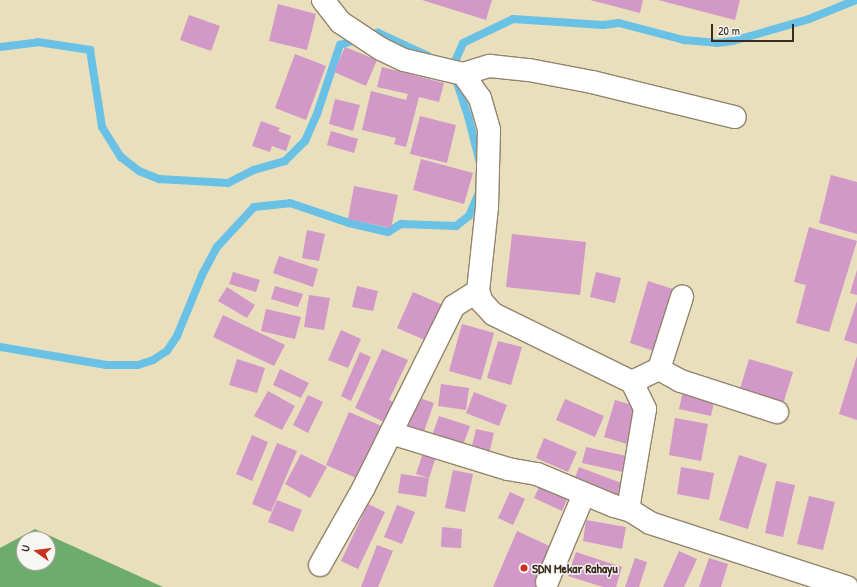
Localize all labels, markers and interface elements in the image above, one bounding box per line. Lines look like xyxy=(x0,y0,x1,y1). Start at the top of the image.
scale bar xyxy=(713,16,796,42)
text: 20 m xyxy=(718,22,740,39)
north arrow xyxy=(16,531,56,571)
text: U xyxy=(18,544,33,553)
place label: SDN Mekar Rahayu xyxy=(532,560,618,576)
marker: SDN Mekar Rahayu xyxy=(519,563,529,573)

